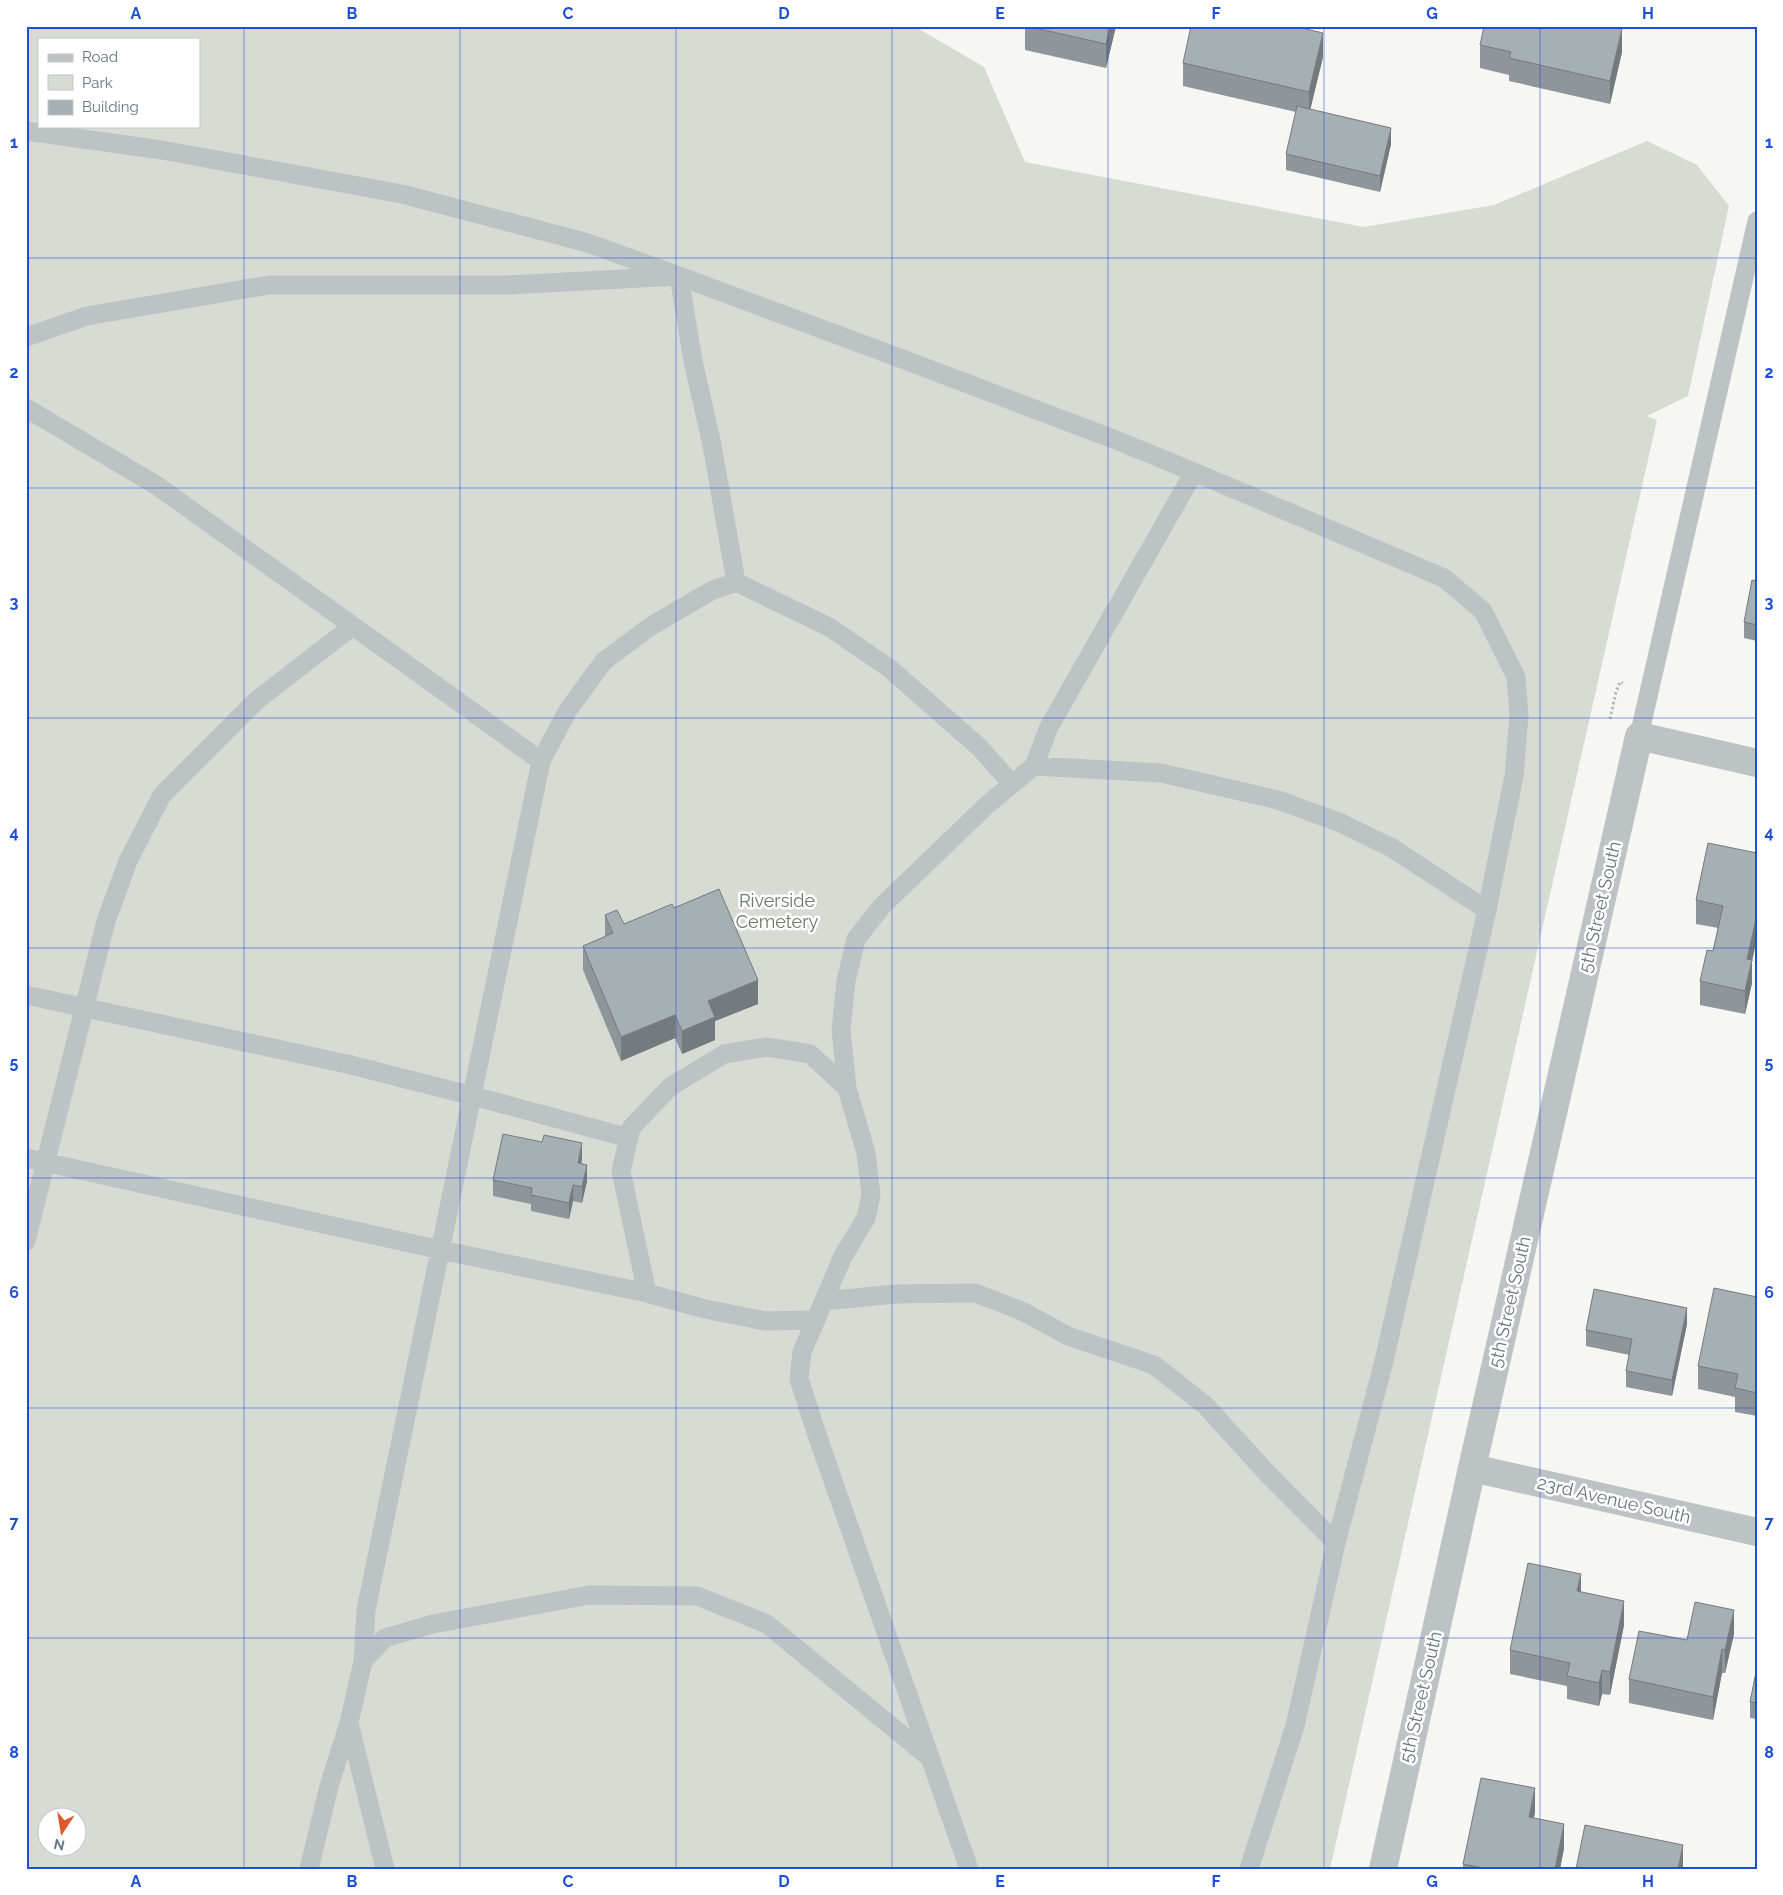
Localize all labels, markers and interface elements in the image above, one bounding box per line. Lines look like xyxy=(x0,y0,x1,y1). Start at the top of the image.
text: A xyxy=(131,4,142,23)
text: B xyxy=(347,4,358,23)
text: C xyxy=(563,4,574,23)
text: D xyxy=(778,4,790,23)
text: E xyxy=(995,4,1005,23)
text: F xyxy=(1211,4,1221,23)
text: G xyxy=(1426,4,1438,23)
text: H xyxy=(1642,4,1654,23)
legend xyxy=(38,38,200,128)
text: Road xyxy=(82,48,118,66)
text: Park xyxy=(82,74,113,92)
text: Building xyxy=(82,98,139,116)
text: 1 xyxy=(10,133,18,152)
text: 1 xyxy=(1765,133,1773,152)
text: 2 xyxy=(9,363,19,382)
text: 2 xyxy=(1764,363,1774,382)
text: 3 xyxy=(10,593,19,612)
text: 3 xyxy=(1765,593,1774,612)
text: 4 xyxy=(9,823,19,842)
text: 4 xyxy=(1764,823,1774,842)
street label: 5th Street South xyxy=(1574,839,1625,975)
park label: Riverside Cemetery xyxy=(736,890,818,932)
text: 5 xyxy=(10,1053,19,1072)
text: 5 xyxy=(1765,1053,1774,1072)
street label: 5th Street South xyxy=(1484,1234,1535,1370)
text: 6 xyxy=(9,1283,19,1302)
text: 6 xyxy=(1764,1283,1774,1302)
street label: 23rd Avenue South xyxy=(1535,1472,1693,1527)
text: 7 xyxy=(10,1513,19,1532)
text: 7 xyxy=(1765,1513,1774,1532)
street label: 5th Street South xyxy=(1395,1629,1446,1765)
text: 8 xyxy=(9,1743,19,1762)
text: 8 xyxy=(1764,1743,1774,1762)
north arrow xyxy=(38,1808,88,1858)
text: N xyxy=(52,1836,66,1854)
text: A xyxy=(131,1872,142,1891)
text: B xyxy=(347,1872,358,1891)
text: C xyxy=(563,1872,574,1891)
text: D xyxy=(778,1872,790,1891)
text: E xyxy=(995,1872,1005,1891)
text: F xyxy=(1211,1872,1221,1891)
text: G xyxy=(1426,1872,1438,1891)
text: H xyxy=(1642,1872,1654,1891)

